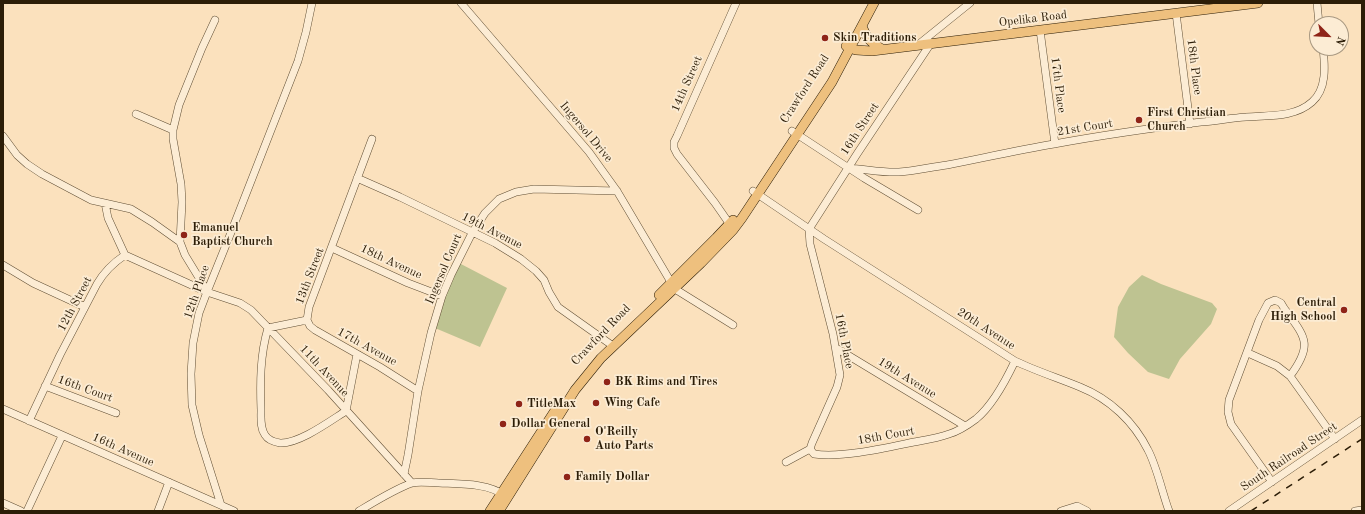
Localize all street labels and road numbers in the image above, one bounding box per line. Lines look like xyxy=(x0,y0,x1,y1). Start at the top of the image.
street label: Opelika Road xyxy=(998,8,1068,30)
street label: 18th Place xyxy=(1183,38,1205,96)
street label: Crawford Road xyxy=(777,52,833,126)
street label: 14th Street xyxy=(668,54,706,114)
street label: 17th Place xyxy=(1047,56,1069,114)
street label: Ingersol Drive xyxy=(556,99,616,165)
street label: 16th Street xyxy=(838,100,882,158)
street label: 21st Court xyxy=(1056,116,1114,140)
street label: 19th Avenue xyxy=(459,210,525,252)
street label: Ingersol Court xyxy=(423,231,465,307)
street label: 18th Avenue xyxy=(358,242,424,282)
street label: 13th Street xyxy=(293,246,327,306)
street label: 12th Place xyxy=(181,263,213,321)
street label: 12th Street xyxy=(55,274,95,334)
street label: Crawford Road xyxy=(568,302,634,368)
street label: 20th Avenue xyxy=(954,305,1018,353)
street label: 16th Place xyxy=(832,312,856,370)
street label: 17th Avenue xyxy=(335,325,399,369)
street label: 11th Avenue xyxy=(296,342,352,400)
street label: 19th Avenue xyxy=(875,354,939,402)
street label: 16th Court xyxy=(56,372,114,406)
street label: South Railroad Street xyxy=(1238,419,1340,495)
street label: 18th Court xyxy=(856,424,916,448)
street label: 16th Avenue xyxy=(90,430,156,470)

